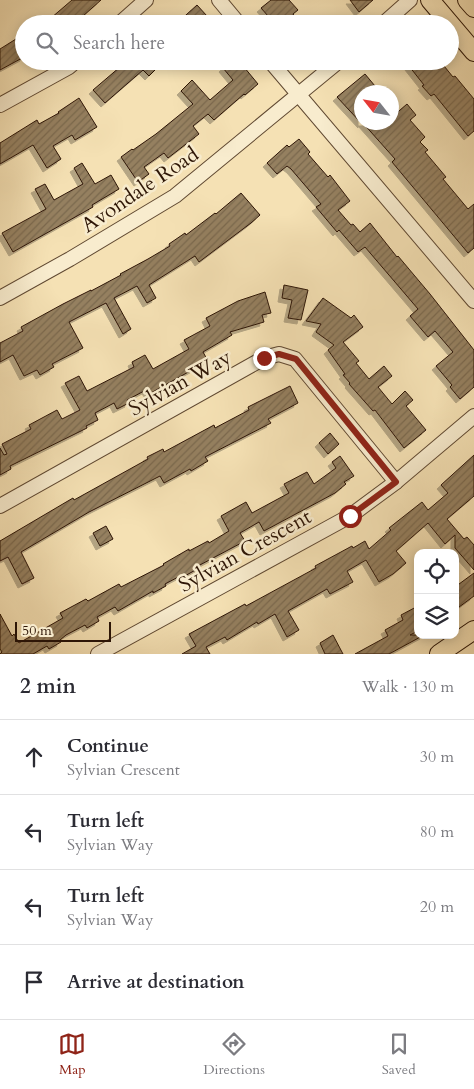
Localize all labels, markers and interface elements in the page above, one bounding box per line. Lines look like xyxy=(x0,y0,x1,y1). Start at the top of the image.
search box xyxy=(15,15,459,70)
icon: search xyxy=(33,29,61,57)
text: Search here xyxy=(73,30,165,56)
north arrow xyxy=(354,85,399,130)
street label: Avondale Road xyxy=(76,140,204,240)
street label: Sylvian Way xyxy=(123,343,237,423)
route end xyxy=(253,347,276,370)
street label: Sylvian Crescent xyxy=(173,502,317,600)
route start xyxy=(339,505,362,528)
map controls xyxy=(414,549,459,639)
button: locate xyxy=(414,549,459,594)
button: layers xyxy=(414,594,459,639)
scale bar xyxy=(15,619,111,642)
text: 50 m xyxy=(22,621,52,640)
text: 2 min xyxy=(20,672,76,701)
text: Walk · 130 m xyxy=(362,676,454,698)
text: Continue xyxy=(67,733,149,759)
icon: ahead xyxy=(20,743,48,771)
text: 30 m xyxy=(420,746,454,768)
text: Sylvian Crescent xyxy=(67,759,180,781)
text: Turn left xyxy=(67,808,144,834)
icon: left xyxy=(20,818,48,846)
text: 80 m xyxy=(420,821,454,843)
text: Sylvian Way xyxy=(67,834,153,856)
text: Turn left xyxy=(67,883,144,909)
icon: left xyxy=(20,893,48,921)
text: 20 m xyxy=(420,896,454,918)
text: Sylvian Way xyxy=(67,909,153,931)
icon: arrive xyxy=(20,968,48,996)
text: Arrive at destination xyxy=(67,969,244,995)
tab: Map xyxy=(58,1030,86,1079)
tab: Directions xyxy=(203,1030,265,1079)
tab: Saved xyxy=(382,1030,416,1079)

